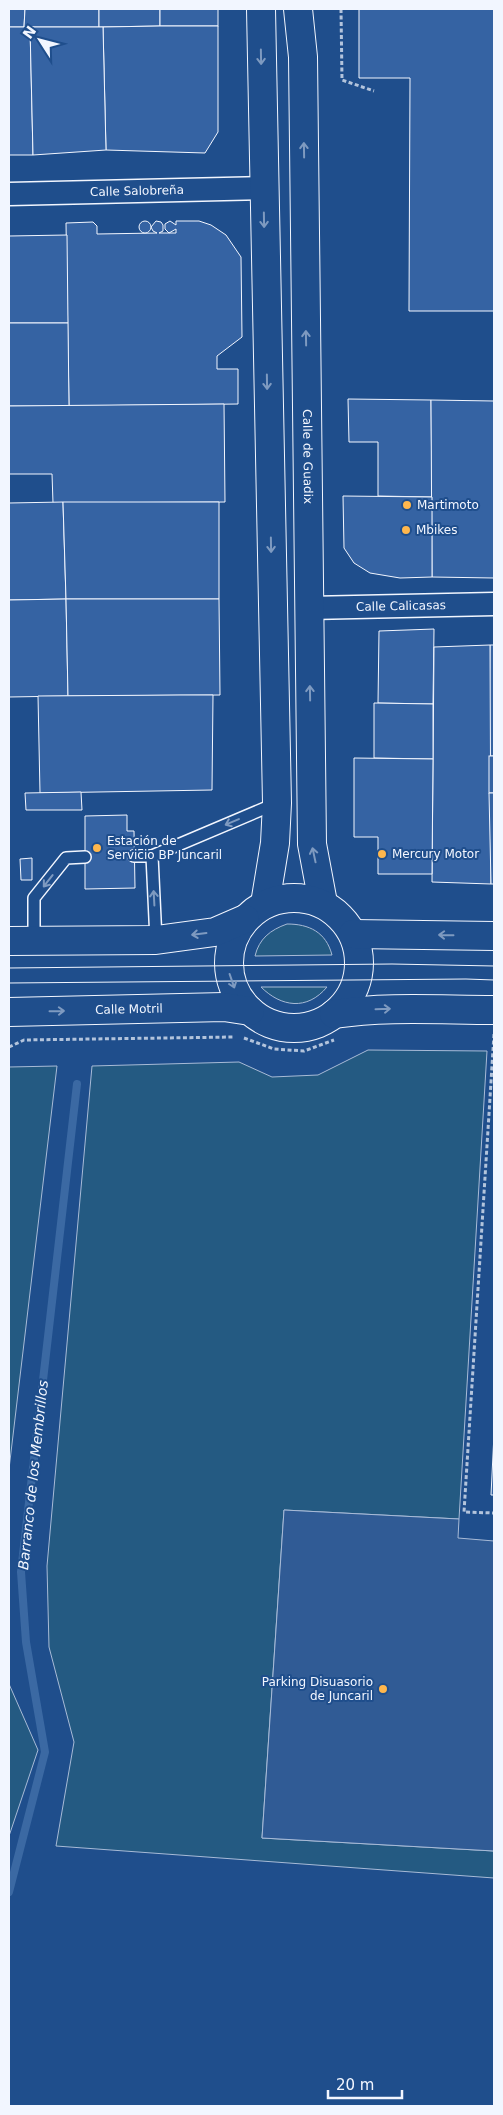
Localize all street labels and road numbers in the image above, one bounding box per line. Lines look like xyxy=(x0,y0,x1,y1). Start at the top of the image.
street label: Calle Salobreña xyxy=(90,183,184,199)
street label: Calle de Guadix xyxy=(300,409,315,504)
street label: Calle Calicasas xyxy=(356,598,446,614)
street label: Calle Motril xyxy=(95,1001,163,1017)

